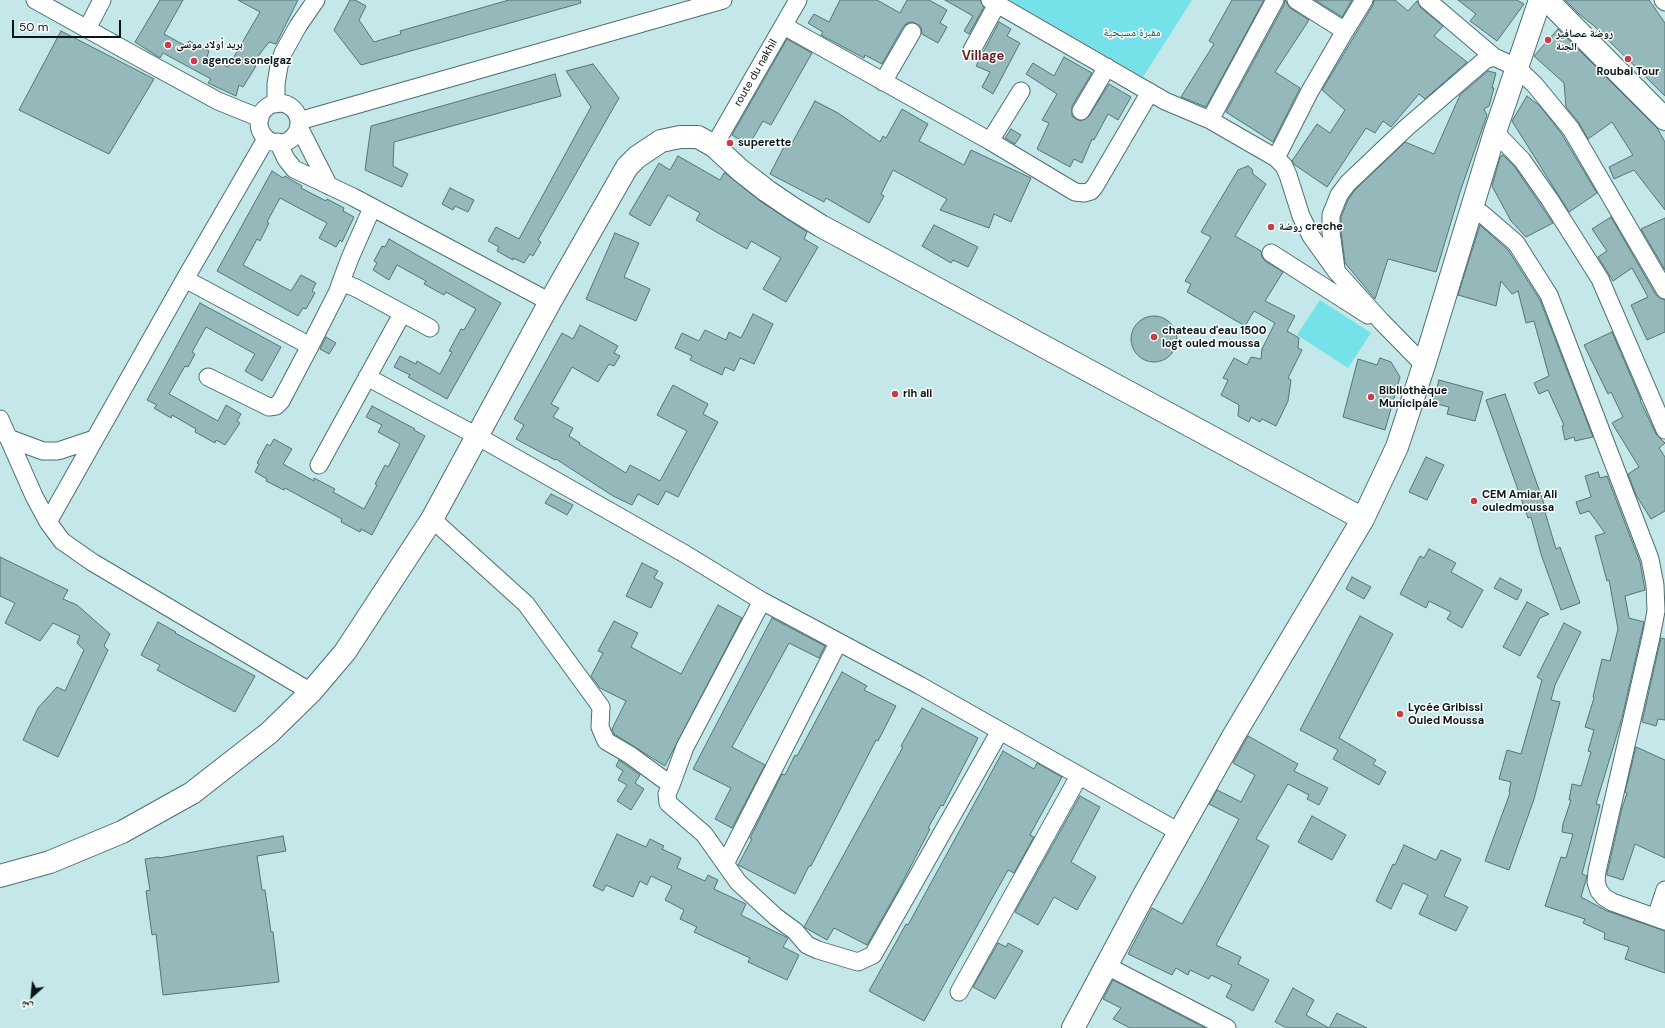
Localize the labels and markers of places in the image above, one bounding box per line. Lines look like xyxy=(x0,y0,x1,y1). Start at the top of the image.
place label: روضة عصافير الجنة xyxy=(1556,27,1613,53)
marker: روضة عصافير الجنة xyxy=(1543,35,1553,45)
place label: بريد أولاد موسى xyxy=(176,38,243,52)
marker: بريد أولاد موسى xyxy=(163,40,173,50)
place label: agence sonelgaz xyxy=(202,54,291,68)
marker: Roubai Tour xyxy=(1623,54,1633,64)
marker: agence sonelgaz xyxy=(189,56,199,66)
place label: Roubai Tour xyxy=(1597,65,1659,79)
place label: superette xyxy=(738,136,791,150)
marker: superette xyxy=(725,138,735,148)
place label: روضة creche xyxy=(1279,220,1343,234)
marker: روضة creche xyxy=(1266,222,1276,232)
place label: chateau d'eau 1500 logt ouled moussa xyxy=(1162,324,1266,350)
marker: chateau d'eau 1500 logt ouled moussa xyxy=(1149,332,1159,342)
place label: Bibliothèque Municipale xyxy=(1379,384,1447,410)
place label: rih ali xyxy=(903,387,932,401)
marker: rih ali xyxy=(890,389,900,399)
marker: Bibliothèque Municipale xyxy=(1366,392,1376,402)
place label: CEM Amiar Ali ouledmoussa xyxy=(1482,488,1557,514)
marker: CEM Amiar Ali ouledmoussa xyxy=(1469,496,1479,506)
place label: Lycée Gribissi Ouled Moussa xyxy=(1408,701,1484,727)
marker: Lycée Gribissi Ouled Moussa xyxy=(1395,709,1405,719)

